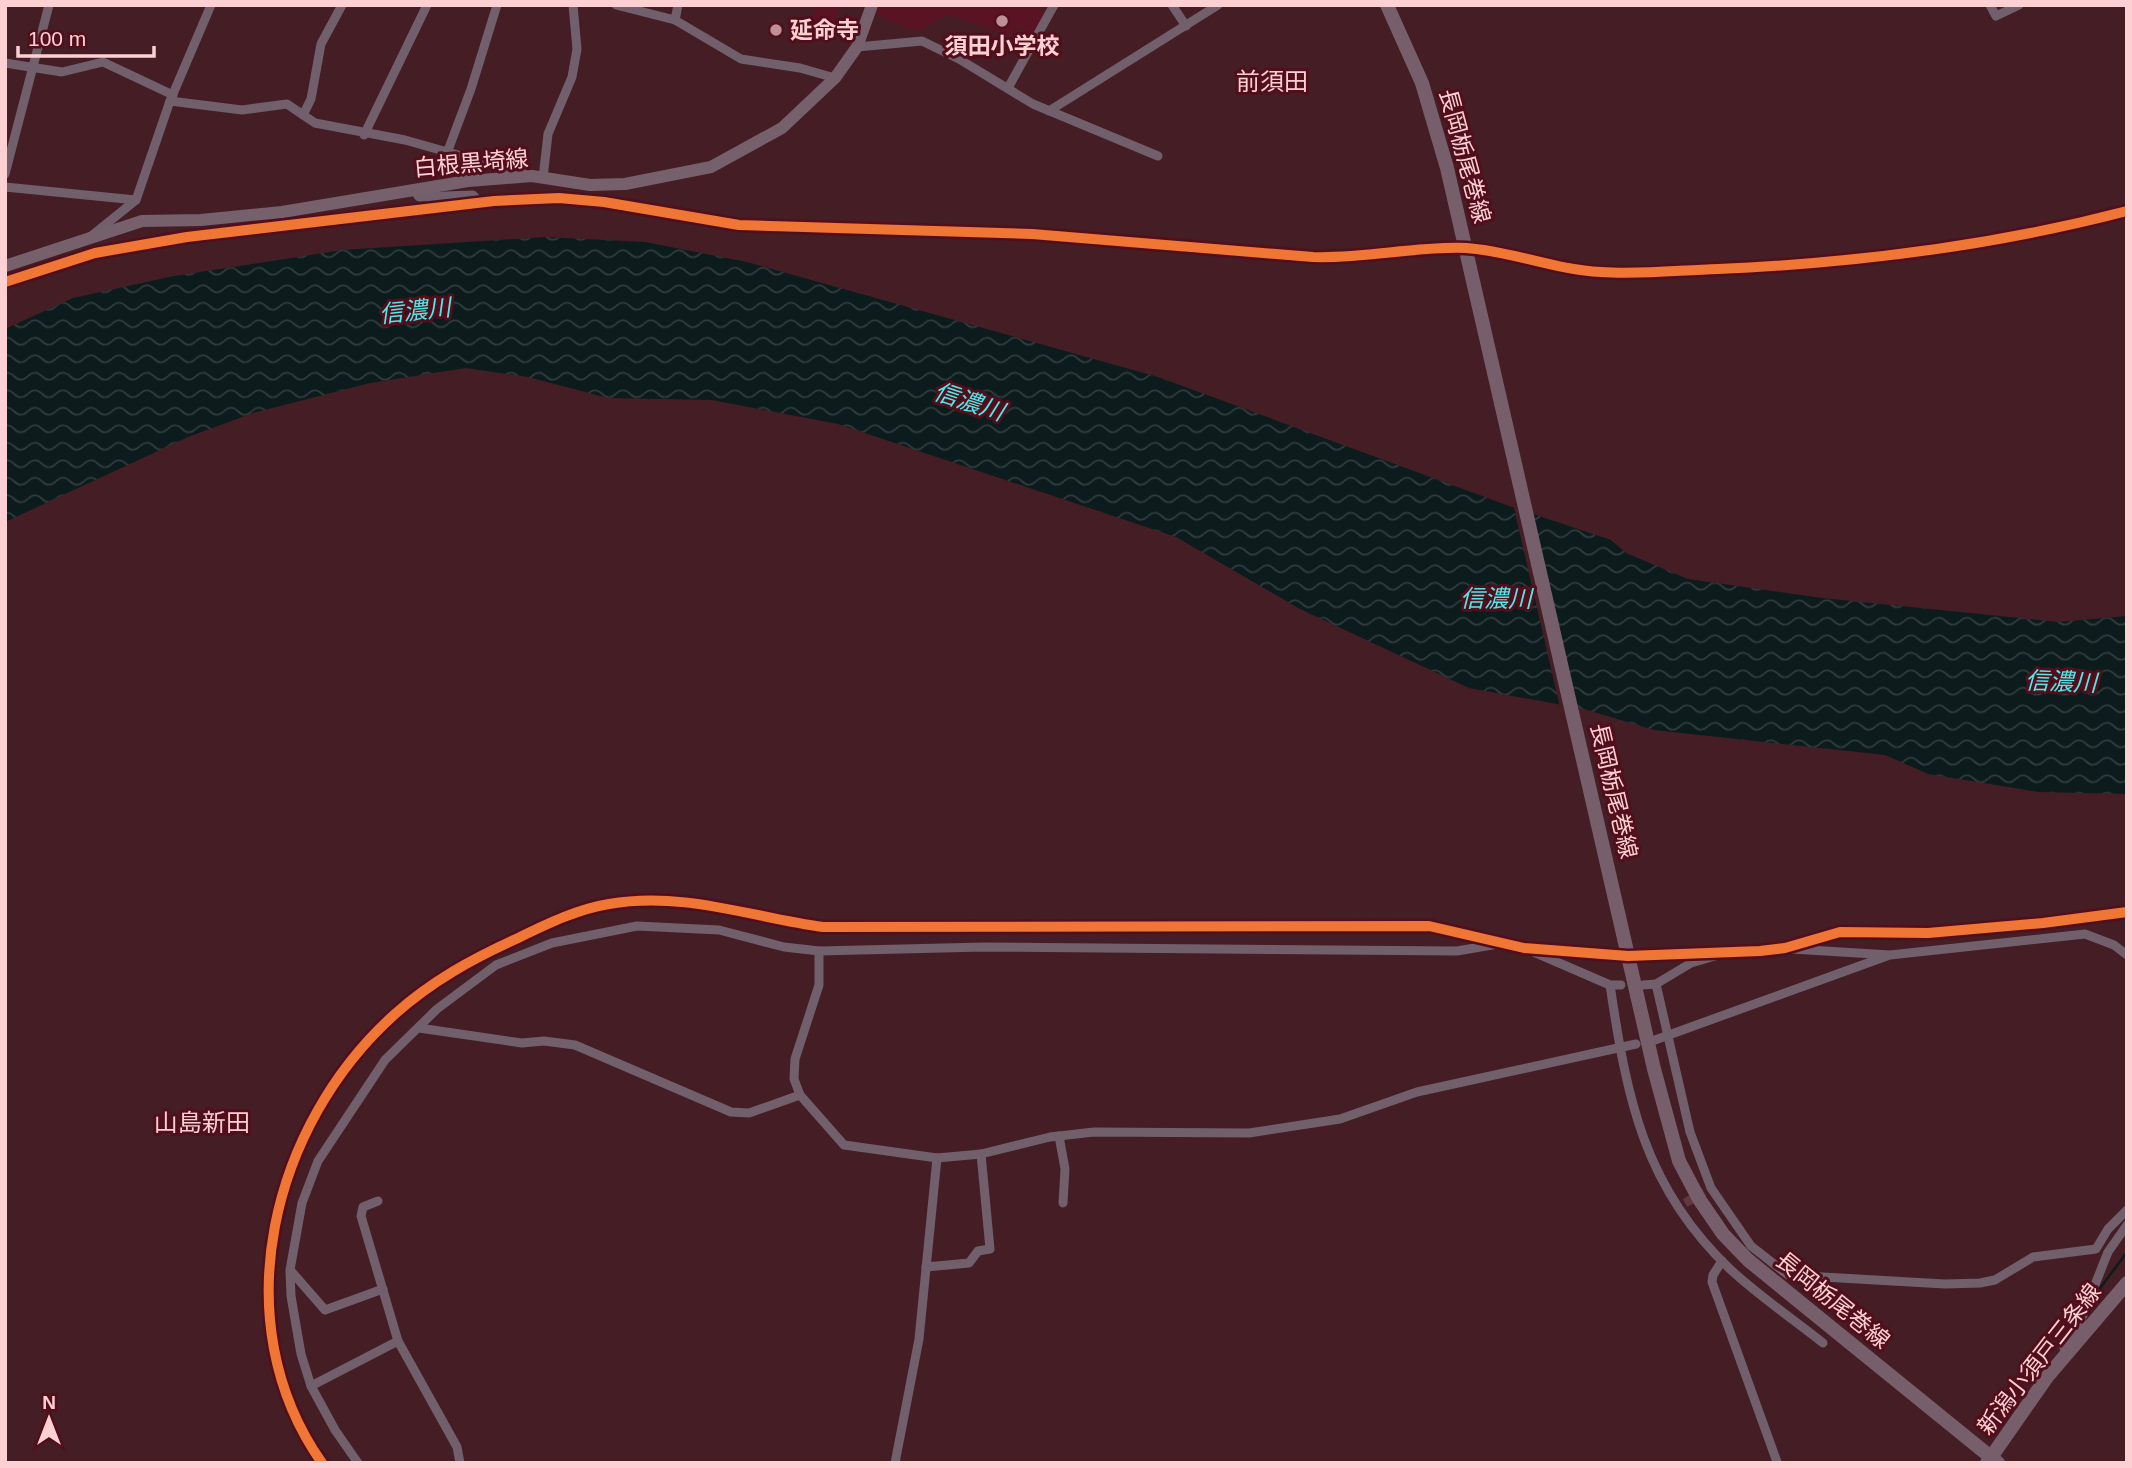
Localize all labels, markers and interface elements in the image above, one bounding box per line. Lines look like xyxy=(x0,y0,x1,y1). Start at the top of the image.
marker: 須田小学校 xyxy=(994,13,1010,29)
scale bar xyxy=(18,14,154,58)
place label: 延命寺 xyxy=(790,17,859,43)
marker: 延命寺 xyxy=(768,22,784,38)
text: 100 m xyxy=(28,27,86,50)
place label: 須田小学校 xyxy=(945,33,1060,59)
district label: 前須田 xyxy=(1236,68,1308,95)
street label: 長岡栃尾巻線 xyxy=(1435,86,1495,226)
street label: 白根黒埼線 xyxy=(413,145,529,181)
water label: 信濃川 xyxy=(378,293,455,328)
water label: 信濃川 xyxy=(931,378,1010,426)
water label: 信濃川 xyxy=(1460,585,1535,612)
water label: 信濃川 xyxy=(2025,667,2100,696)
street label: 長岡栃尾巻線 xyxy=(1586,721,1642,861)
district label: 山島新田 xyxy=(154,1109,250,1136)
street label: 長岡栃尾巻線 xyxy=(1771,1246,1895,1354)
street label: 新潟小須戸三条線 xyxy=(1972,1278,2106,1440)
north arrow xyxy=(14,1384,84,1454)
text: N xyxy=(42,1392,56,1413)

